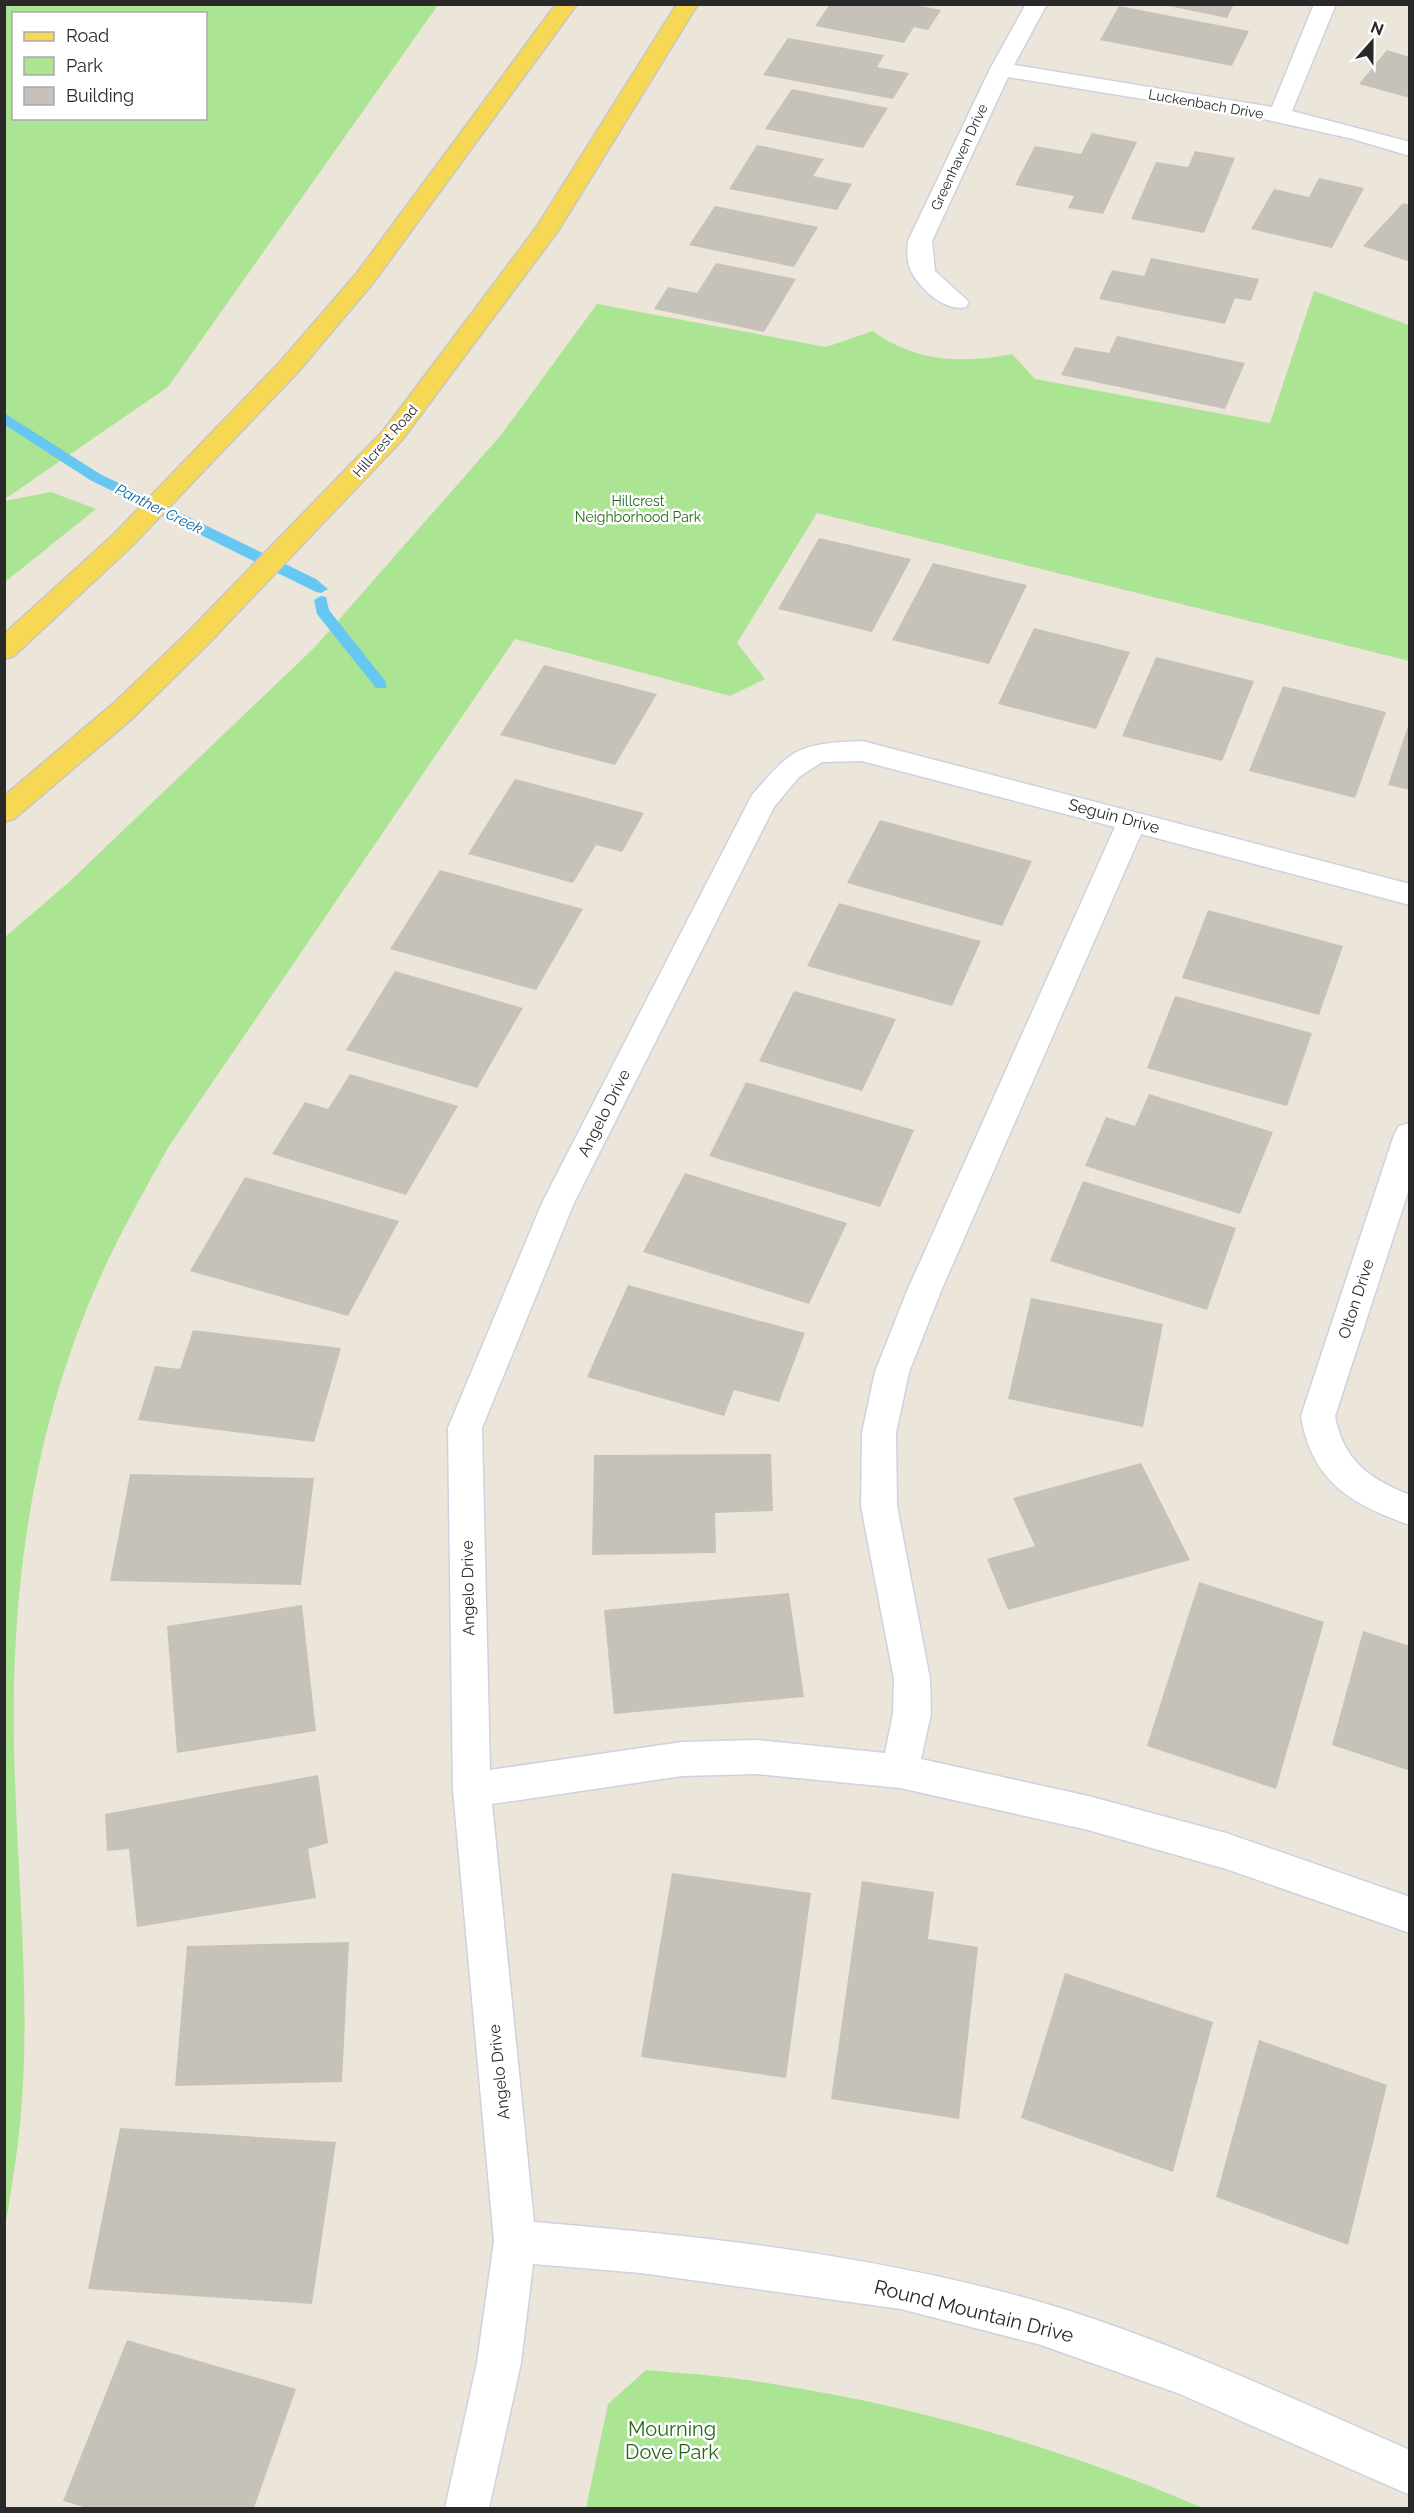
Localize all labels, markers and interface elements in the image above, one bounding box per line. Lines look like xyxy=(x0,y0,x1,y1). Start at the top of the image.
legend xyxy=(12,12,207,120)
north arrow xyxy=(1342,12,1402,72)
text: N xyxy=(1368,17,1386,40)
text: Road xyxy=(66,25,109,46)
text: Park xyxy=(66,55,103,76)
text: Building xyxy=(66,85,134,106)
street label: Luckenbach Drive xyxy=(1147,86,1265,122)
street label: Greenhaven Drive xyxy=(927,101,991,213)
street label: Hillcrest Road xyxy=(349,402,421,480)
water label: Panther Creek xyxy=(112,480,206,538)
park label: Hillcrest Neighborhood Park xyxy=(575,493,702,525)
street label: Seguin Drive xyxy=(1066,795,1162,837)
street label: Angelo Drive xyxy=(574,1066,634,1160)
street label: Olton Drive xyxy=(1334,1257,1378,1341)
street label: Angelo Drive xyxy=(458,1540,478,1636)
street label: Angelo Drive xyxy=(485,2023,513,2121)
street label: Round Mountain Drive xyxy=(872,2275,1077,2347)
park label: Mourning Dove Park xyxy=(625,2417,719,2464)

